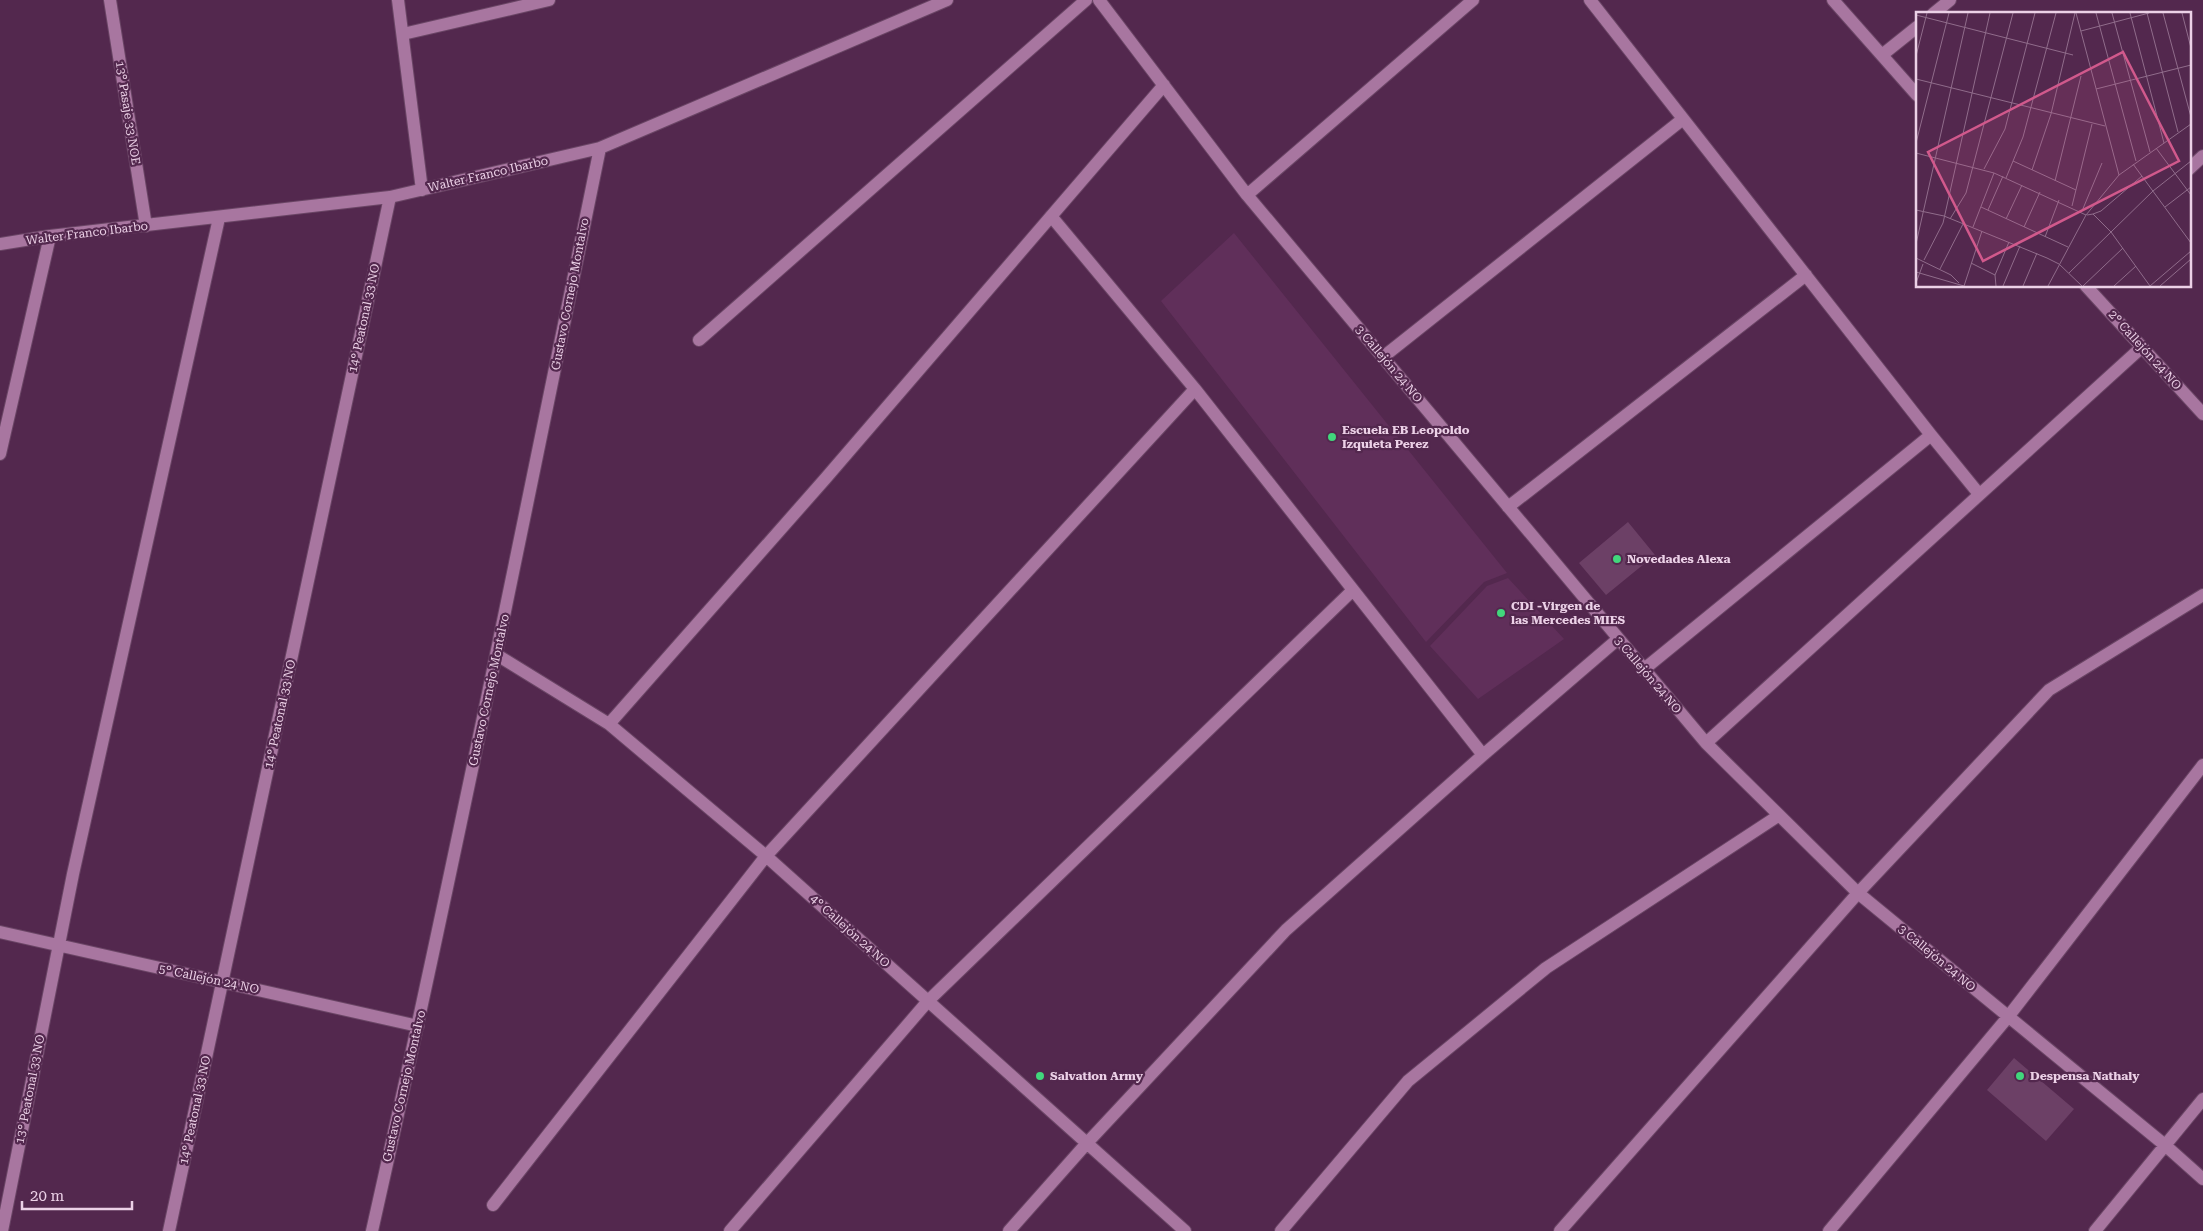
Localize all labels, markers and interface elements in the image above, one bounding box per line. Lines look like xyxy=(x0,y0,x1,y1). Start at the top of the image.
inset map xyxy=(1916,12,2190,288)
street label: 13° Pasaje 33 NOE xyxy=(113,60,143,166)
street label: Walter Franco Ibarbo xyxy=(427,153,549,195)
street label: Gustavo Cornejo Montalvo xyxy=(548,217,592,371)
street label: Walter Franco Ibarbo xyxy=(25,219,149,247)
street label: 14° Peatonal 33 NO xyxy=(346,262,382,374)
street label: 2° Callejón 24 NO xyxy=(2106,307,2184,393)
street label: 3 Callejón 24 NO xyxy=(1353,323,1425,405)
place label: Escuela EB Leopoldo Izquieta Perez xyxy=(1342,423,1470,451)
marker: Escuela EB Leopoldo Izquieta Perez xyxy=(1326,431,1338,443)
place label: Novedades Alexa xyxy=(1627,552,1730,566)
marker: Novedades Alexa xyxy=(1611,553,1623,565)
place label: CDI -Virgen de las Mercedes MIES xyxy=(1511,599,1626,627)
marker: CDI -Virgen de las Mercedes MIES xyxy=(1495,607,1507,619)
street label: Gustavo Cornejo Montalvo xyxy=(466,613,512,767)
street label: 3 Callejón 24 NO xyxy=(1612,634,1684,716)
street label: 14° Peatonal 33 NO xyxy=(262,658,298,770)
street label: 4° Callejón 24 NO xyxy=(807,892,893,970)
street label: 3 Callejón 24 NO xyxy=(1896,922,1978,994)
street label: 5° Callejón 24 NO xyxy=(158,962,260,996)
street label: Gustavo Cornejo Montalvo xyxy=(380,1009,428,1163)
street label: 13° Peatonal 33 NO xyxy=(13,1033,47,1145)
street label: 14° Peatonal 33 NO xyxy=(177,1054,213,1166)
place label: Salvation Army xyxy=(1050,1069,1144,1083)
place label: Despensa Nathaly xyxy=(2030,1069,2140,1083)
marker: Salvation Army xyxy=(1034,1070,1046,1082)
marker: Despensa Nathaly xyxy=(2014,1070,2026,1082)
scale bar xyxy=(22,1178,132,1210)
text: 20 m xyxy=(30,1187,65,1205)

